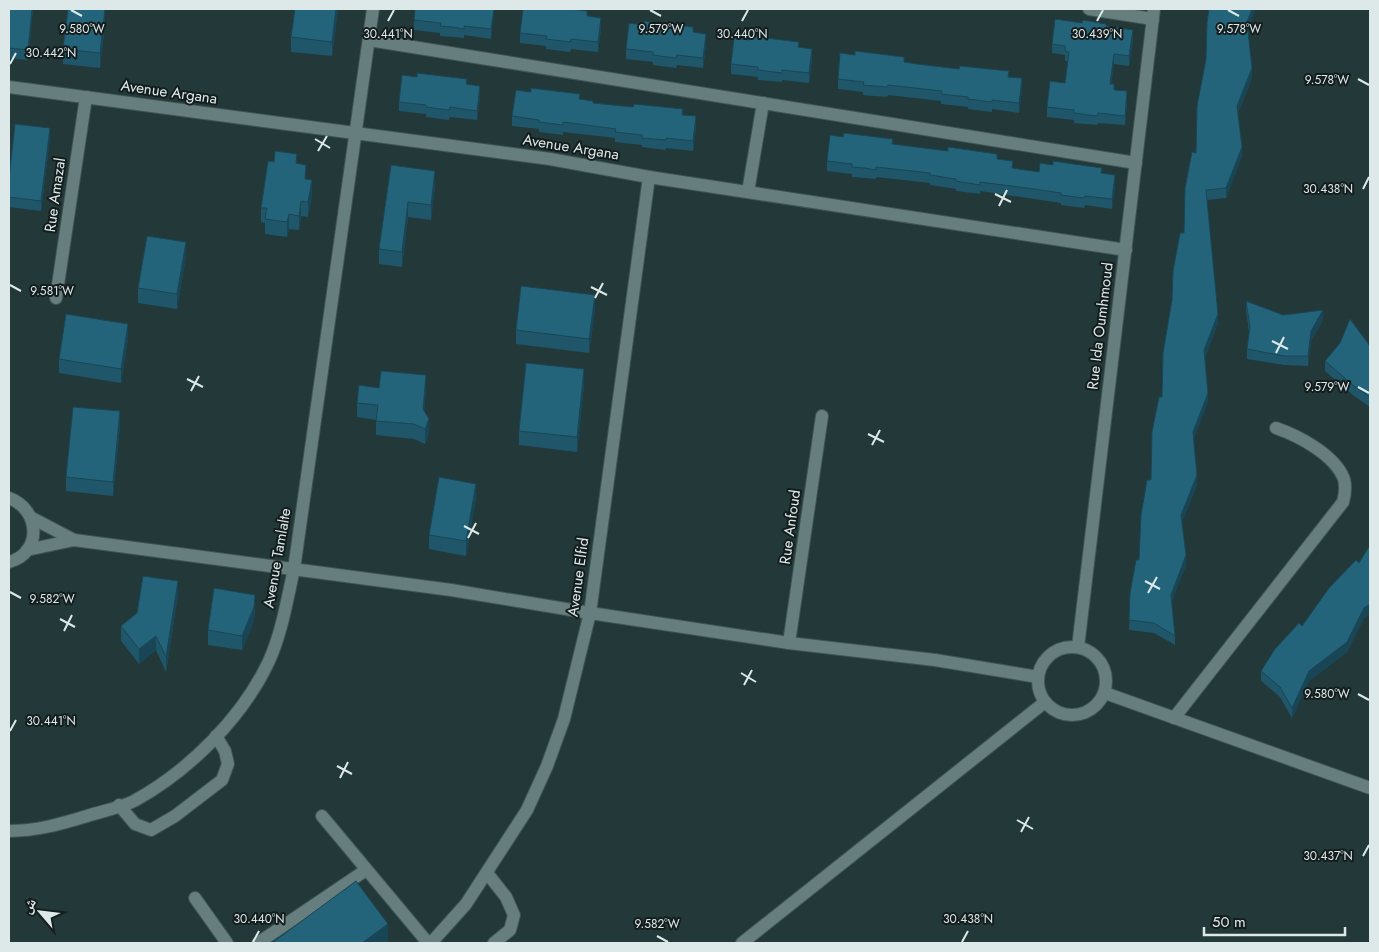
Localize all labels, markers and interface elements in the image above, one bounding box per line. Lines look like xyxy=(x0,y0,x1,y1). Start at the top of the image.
text: 9.580°W xyxy=(59,20,105,38)
text: 9.579°W xyxy=(639,20,684,38)
text: 9.578°W xyxy=(1217,20,1261,38)
text: 30.441°N xyxy=(363,25,413,43)
text: 30.440°N xyxy=(716,25,768,43)
text: 30.439°N xyxy=(1072,25,1122,43)
text: 30.442°N xyxy=(26,44,76,62)
text: 9.578°W xyxy=(1305,71,1349,89)
street label: Avenue Argana xyxy=(119,74,219,110)
street label: Avenue Argana xyxy=(521,129,621,165)
street label: Rue Amazal xyxy=(39,156,71,234)
text: 30.438°N xyxy=(1303,180,1353,198)
street label: Rue Ida Oumhmoud xyxy=(1081,261,1119,391)
text: 9.581°W xyxy=(30,282,74,300)
text: 9.579°W xyxy=(1305,378,1350,396)
street label: Rue Anfoud xyxy=(774,488,806,566)
street label: Avenue Tamlalte xyxy=(257,506,297,610)
street label: Avenue Elfid xyxy=(562,536,594,618)
text: 9.582°W xyxy=(29,590,75,608)
text: 9.580°W xyxy=(1304,685,1350,703)
text: 30.441°N xyxy=(26,712,76,730)
text: 30.437°N xyxy=(1303,847,1353,865)
north arrow xyxy=(15,887,65,937)
text: ش xyxy=(16,895,41,917)
scale bar xyxy=(1204,904,1345,936)
text: 30.440°N xyxy=(233,910,285,928)
text: 30.438°N xyxy=(943,910,993,928)
text: 50 m xyxy=(1212,911,1246,933)
text: 9.582°W xyxy=(634,915,680,933)

